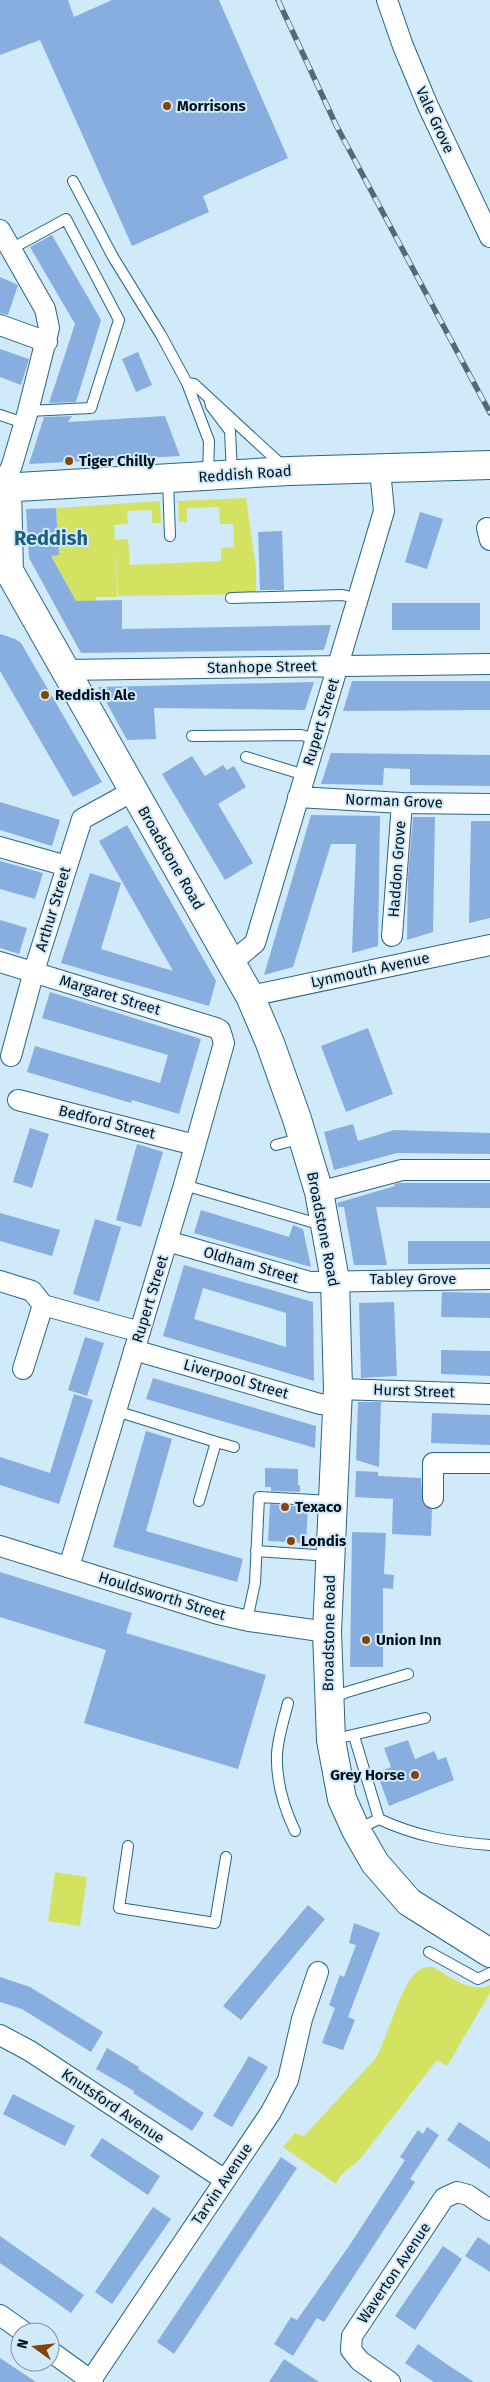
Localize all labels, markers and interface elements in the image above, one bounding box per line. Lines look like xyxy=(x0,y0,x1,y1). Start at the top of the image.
street label: Vale Grove xyxy=(412,84,458,156)
place label: Morrisons xyxy=(177,97,246,115)
marker: Morrisons xyxy=(161,100,173,112)
place label: Tiger Chilly xyxy=(79,452,155,470)
marker: Tiger Chilly xyxy=(63,455,75,467)
street label: Reddish Road xyxy=(198,462,292,486)
district label: Reddish xyxy=(14,526,88,550)
street label: Stanhope Street xyxy=(207,657,318,677)
street label: Rupert Street xyxy=(299,675,343,768)
place label: Reddish Ale xyxy=(55,686,136,704)
marker: Reddish Ale xyxy=(39,689,51,701)
street label: Norman Grove xyxy=(345,790,443,812)
street label: Broadstone Road xyxy=(134,803,208,913)
street label: Haddon Grove xyxy=(385,820,409,918)
street label: Arthur Street xyxy=(32,864,75,954)
street label: Lynmouth Avenue xyxy=(309,949,431,991)
street label: Margaret Street xyxy=(57,971,163,1019)
street label: Bedford Street xyxy=(57,1101,158,1143)
street label: Broadstone Road xyxy=(303,1170,343,1288)
street label: Oldham Street xyxy=(201,1243,301,1287)
street label: Rupert Street xyxy=(128,1252,172,1345)
street label: Tabley Grove xyxy=(370,1270,456,1288)
street label: Liverpool Street xyxy=(181,1355,291,1403)
street label: Hurst Street xyxy=(373,1381,456,1401)
place label: Texaco xyxy=(295,1498,342,1516)
marker: Texaco xyxy=(279,1501,291,1513)
place label: Londis xyxy=(301,1532,346,1550)
marker: Londis xyxy=(285,1535,297,1547)
street label: Houldsworth Street xyxy=(96,1568,228,1624)
street label: Broadstone Road xyxy=(319,1575,339,1691)
place label: Union Inn xyxy=(376,1631,441,1649)
marker: Union Inn xyxy=(360,1634,372,1646)
place label: Grey Horse xyxy=(330,1766,405,1784)
marker: Grey Horse xyxy=(409,1769,421,1781)
street label: Knutsford Avenue xyxy=(58,2065,168,2147)
street label: Tarvin Avenue xyxy=(188,2140,256,2228)
street label: Waverton Avenue xyxy=(354,2219,434,2327)
north arrow xyxy=(10,2322,60,2372)
text: N xyxy=(14,2337,32,2350)

